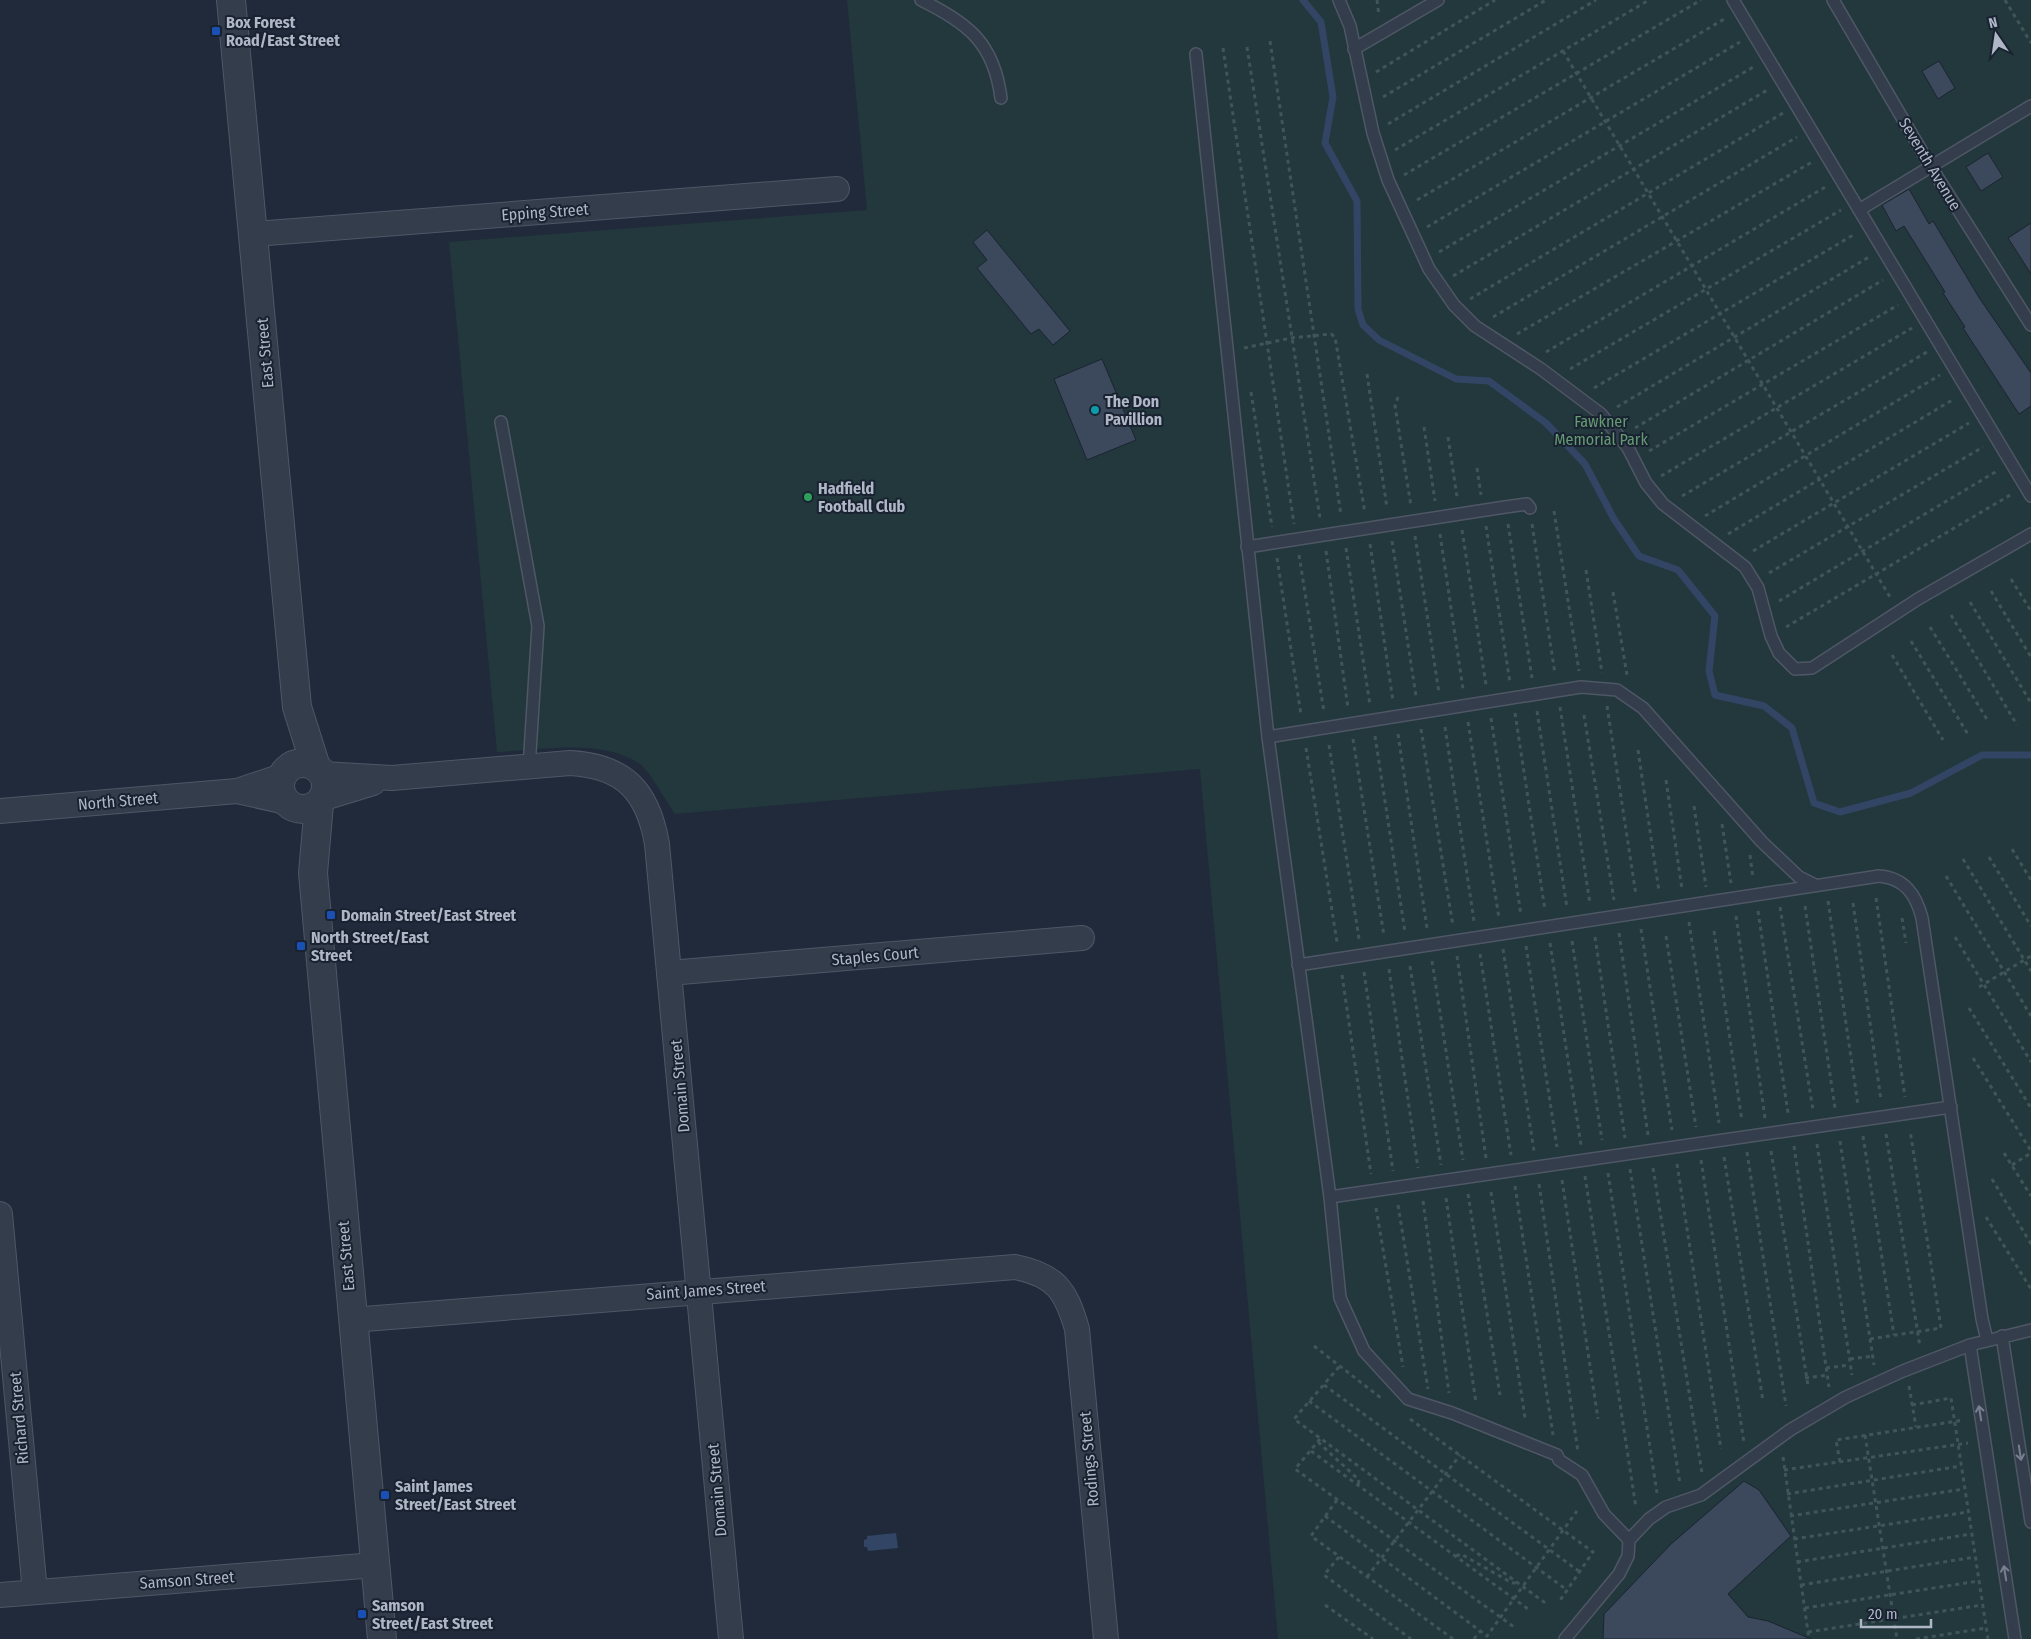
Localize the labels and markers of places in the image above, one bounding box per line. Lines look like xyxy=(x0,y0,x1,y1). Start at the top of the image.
place label: Box Forest Road/East Street xyxy=(226,13,340,50)
marker: Box Forest Road/East Street xyxy=(210,25,222,37)
place label: The Don Pavillion xyxy=(1105,392,1162,429)
marker: The Don Pavillion xyxy=(1089,404,1101,416)
place label: Hadfield Football Club xyxy=(818,479,906,516)
marker: Hadfield Football Club xyxy=(802,491,814,503)
place label: Domain Street/East Street xyxy=(341,906,517,925)
marker: Domain Street/East Street xyxy=(325,909,337,921)
place label: North Street/East Street xyxy=(311,928,429,965)
marker: North Street/East Street xyxy=(295,940,307,952)
place label: Saint James Street/East Street xyxy=(395,1477,517,1514)
marker: Saint James Street/East Street xyxy=(379,1489,391,1501)
place label: Samson Street/East Street xyxy=(372,1596,494,1633)
marker: Samson Street/East Street xyxy=(356,1608,368,1620)

